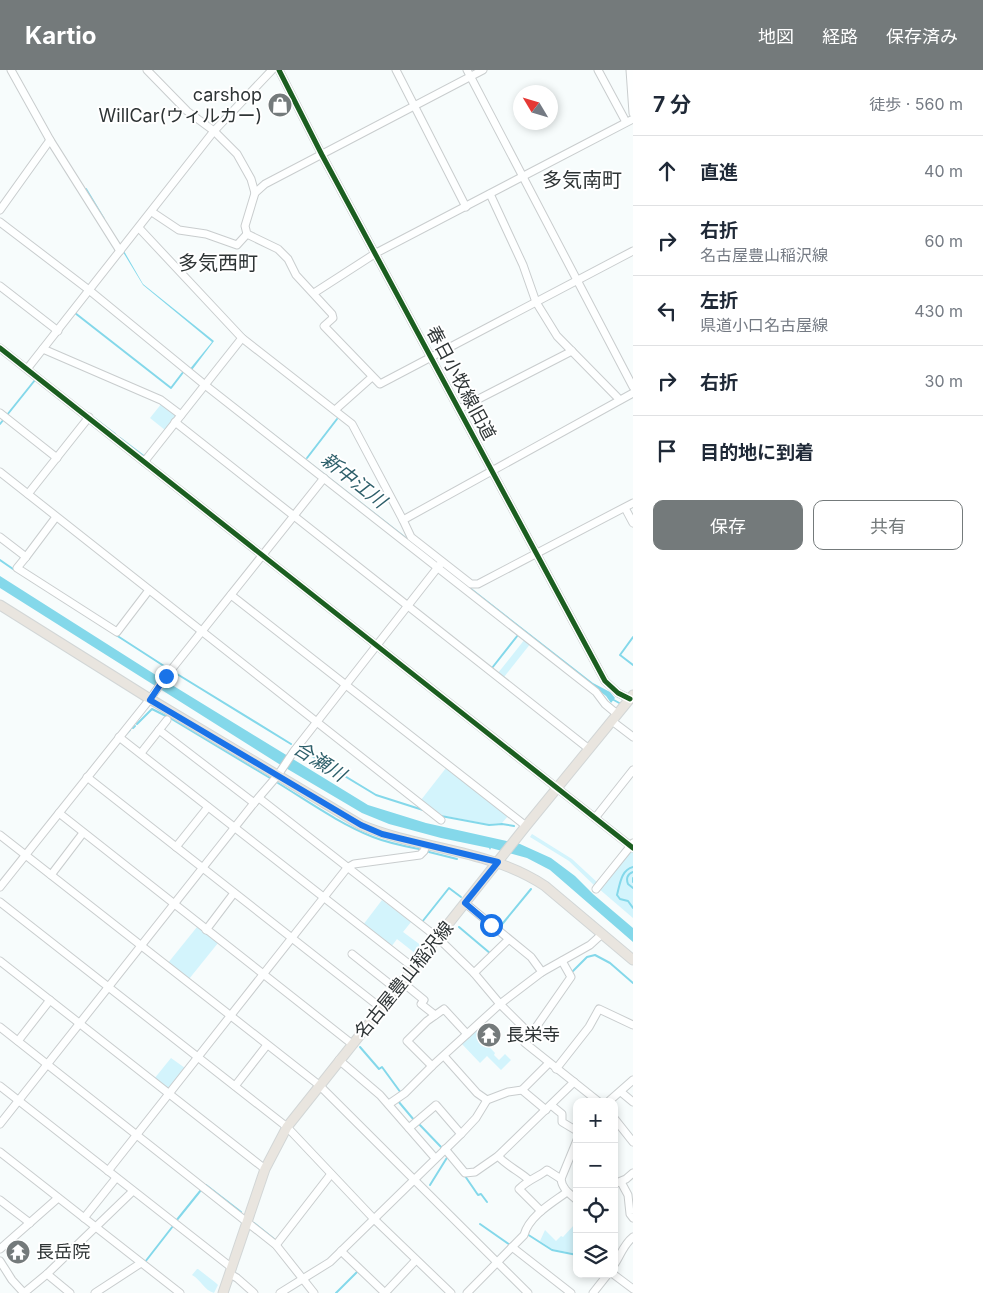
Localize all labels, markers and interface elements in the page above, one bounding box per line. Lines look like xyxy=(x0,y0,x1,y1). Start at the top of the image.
text: Kartio xyxy=(25,21,96,50)
text: 地図 xyxy=(758,26,794,47)
text: 経路 xyxy=(822,26,858,47)
text: 保存済み xyxy=(886,26,958,47)
place label: carshop WillCar(ウィルカー) xyxy=(99,84,262,126)
north arrow xyxy=(513,85,558,130)
shop icon: carshop WillCar(ウィルカー) xyxy=(267,92,293,118)
text: 7 分 xyxy=(653,92,691,117)
text: 徒歩 · 560 m xyxy=(869,94,963,114)
icon: ahead xyxy=(653,157,681,185)
text: 直進 xyxy=(700,161,738,184)
text: 40 m xyxy=(924,161,963,181)
district label: 多気南町 xyxy=(542,168,622,192)
text: 右折 xyxy=(700,219,738,242)
icon: right xyxy=(653,227,681,255)
text: 60 m xyxy=(924,231,963,251)
text: 名古屋豊山稲沢線 xyxy=(700,245,828,265)
district label: 多気西町 xyxy=(178,251,258,275)
text: 左折 xyxy=(700,289,738,312)
icon: left xyxy=(653,297,681,325)
text: 430 m xyxy=(914,301,963,321)
text: 県道小口名古屋線 xyxy=(700,315,828,335)
street label: 春日小牧線旧道 xyxy=(423,322,500,443)
icon: right xyxy=(653,367,681,395)
text: 右折 xyxy=(700,371,738,394)
text: 30 m xyxy=(925,371,963,391)
icon: arrive xyxy=(653,437,681,465)
text: 目的地に到着 xyxy=(700,441,814,464)
water label: 新中江川 xyxy=(317,448,392,514)
button: 保存 xyxy=(653,500,803,550)
button: 共有 xyxy=(813,500,963,550)
route end xyxy=(155,665,178,688)
water label: 合瀬川 xyxy=(289,737,352,787)
route start xyxy=(480,914,503,937)
street label: 名古屋豊山稲沢線 xyxy=(350,917,457,1042)
temple icon: 長栄寺 xyxy=(476,1022,502,1048)
place label: 長栄寺 xyxy=(506,1024,560,1045)
map controls xyxy=(573,1098,618,1278)
button: + xyxy=(573,1098,618,1143)
button: − xyxy=(573,1143,618,1188)
button: locate xyxy=(573,1188,618,1233)
button: layers xyxy=(573,1233,618,1278)
temple icon: 長岳院 xyxy=(5,1239,31,1265)
place label: 長岳院 xyxy=(36,1241,90,1262)

